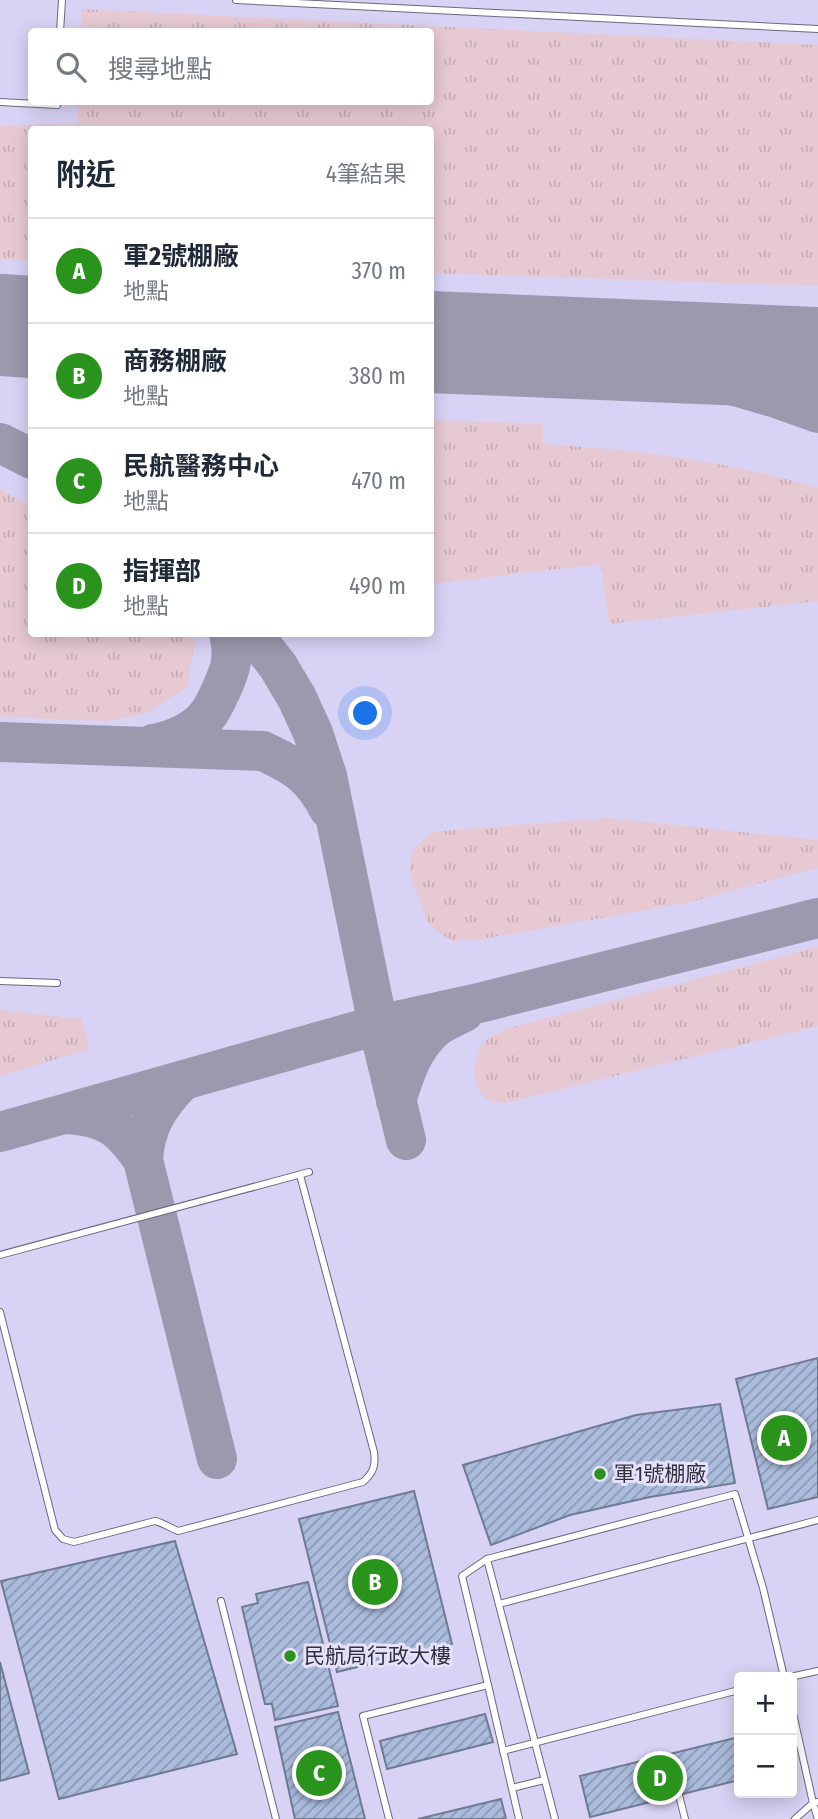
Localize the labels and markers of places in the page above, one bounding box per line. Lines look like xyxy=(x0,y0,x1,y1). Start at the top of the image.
pin: A xyxy=(761,1412,807,1464)
place label: 軍1號棚廠 xyxy=(614,1461,706,1487)
marker: 軍1號棚廠 xyxy=(592,1466,608,1482)
pin: B xyxy=(352,1556,398,1608)
place label: 民航局行政大樓 xyxy=(304,1643,451,1669)
marker: 民航局行政大樓 xyxy=(282,1648,298,1664)
pin: C xyxy=(296,1747,342,1799)
pin: D xyxy=(637,1752,683,1804)

